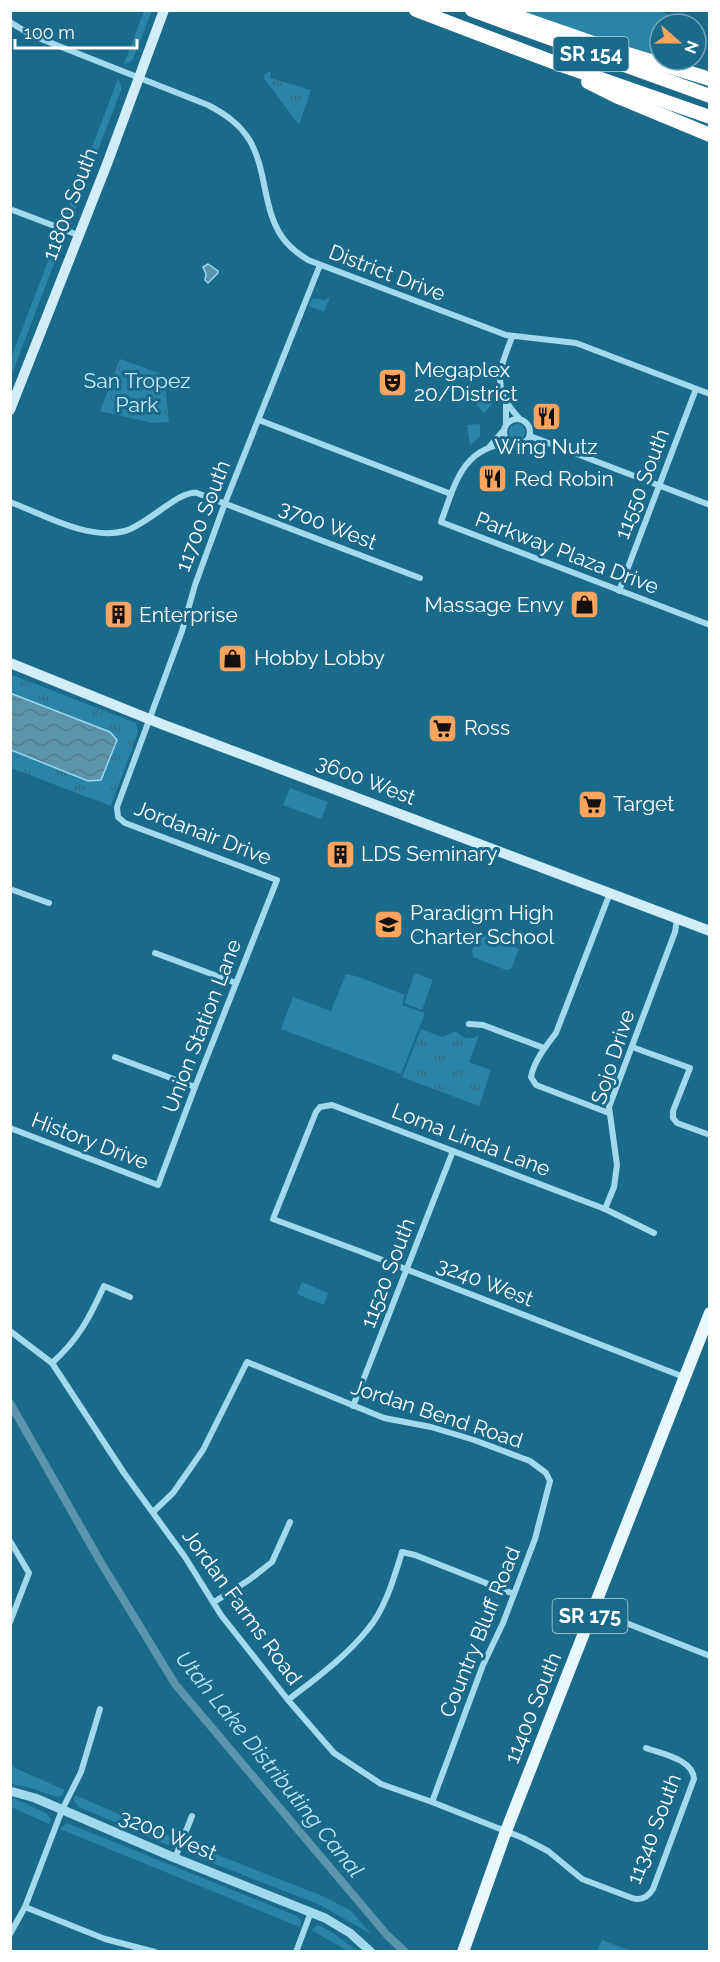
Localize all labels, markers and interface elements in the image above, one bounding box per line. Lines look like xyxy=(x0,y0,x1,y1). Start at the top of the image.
scale bar xyxy=(15,12,136,50)
north arrow xyxy=(648,12,708,72)
text: 100 m xyxy=(24,22,75,43)
road number: SR 154 xyxy=(554,37,628,71)
text: N xyxy=(680,38,703,56)
street label: 11800 South xyxy=(37,144,102,264)
street label: District Drive xyxy=(325,239,449,306)
place label: Megaplex 20/District xyxy=(414,357,518,406)
theatre icon: Megaplex 20/District xyxy=(377,366,409,398)
park label: San Tropez Park xyxy=(83,368,191,417)
restaurant icon: Wing Nutz xyxy=(530,400,562,432)
street label: 11550 South xyxy=(609,425,674,542)
place label: Wing Nutz xyxy=(494,434,598,459)
street label: 11700 South xyxy=(170,457,235,575)
restaurant icon: Red Robin xyxy=(477,463,509,495)
place label: Red Robin xyxy=(514,466,614,491)
street label: 3700 West xyxy=(276,494,381,555)
street label: Parkway Plaza Drive xyxy=(472,506,662,599)
shop icon: Massage Envy xyxy=(569,589,601,621)
place label: Massage Envy xyxy=(425,592,564,617)
building icon: Enterprise xyxy=(102,599,134,631)
place label: Enterprise xyxy=(139,602,238,627)
shop icon: Hobby Lobby xyxy=(217,642,249,674)
place label: Hobby Lobby xyxy=(254,645,385,670)
supermarket icon: Ross xyxy=(427,712,459,744)
place label: Ross xyxy=(464,715,510,740)
street label: 3600 West xyxy=(313,749,419,810)
supermarket icon: Target xyxy=(576,788,608,820)
place label: Target xyxy=(613,791,674,816)
street label: Jordanair Drive xyxy=(131,795,275,870)
building icon: LDS Seminary xyxy=(324,838,356,870)
place label: LDS Seminary xyxy=(361,841,498,866)
place label: Paradigm High Charter School xyxy=(410,900,554,949)
school or university icon: Paradigm High Charter School xyxy=(373,909,405,941)
street label: Union Station Lane xyxy=(157,936,246,1116)
street label: Sojo Drive xyxy=(586,1006,640,1107)
street label: Loma Linda Lane xyxy=(388,1098,554,1181)
street label: History Drive xyxy=(28,1107,152,1174)
street label: 11520 South xyxy=(355,1214,420,1331)
street label: 3240 West xyxy=(433,1252,537,1311)
street label: Jordan Bend Road xyxy=(348,1374,526,1453)
street label: Jordan Farms Road xyxy=(177,1524,307,1690)
street label: Country Bluff Road xyxy=(434,1543,525,1721)
road number: SR 175 xyxy=(552,1599,628,1633)
water label: Utah Lake Distributing Canal xyxy=(171,1646,370,1883)
street label: 11400 South xyxy=(499,1649,566,1767)
street label: 11340 South xyxy=(621,1770,686,1887)
street label: 3200 West xyxy=(116,1804,220,1865)

